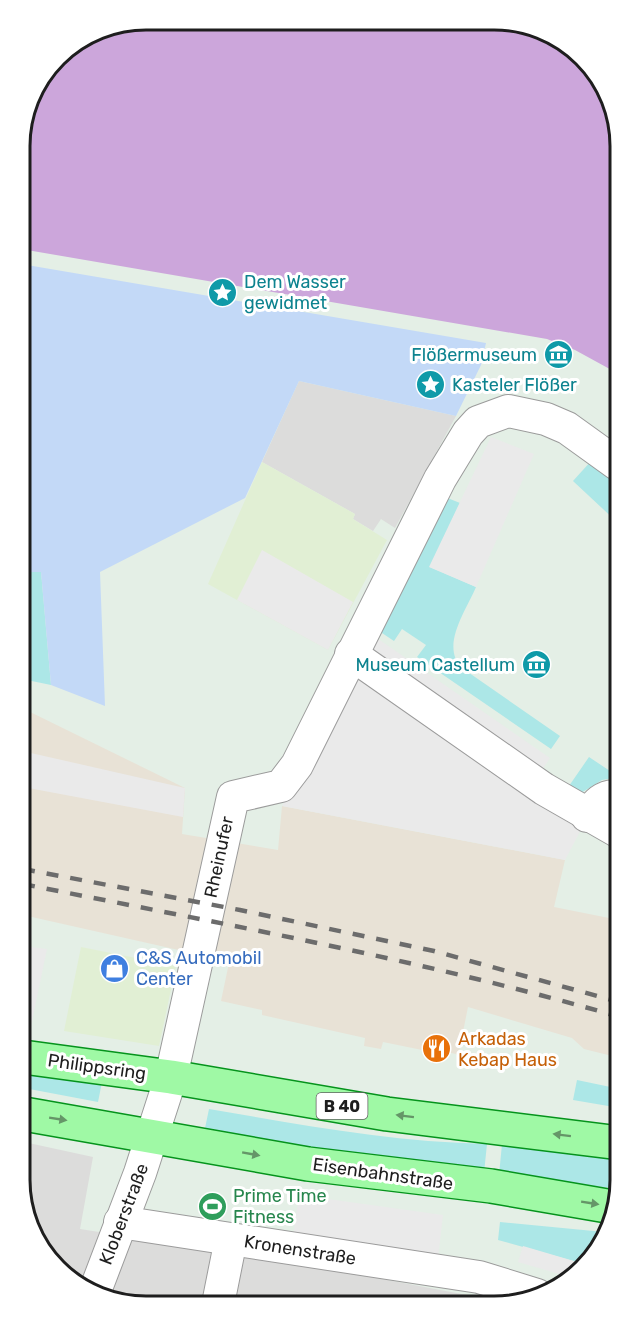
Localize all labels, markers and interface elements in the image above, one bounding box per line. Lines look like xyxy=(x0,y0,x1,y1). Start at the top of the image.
place label: Dem Wasser gewidmet xyxy=(244,271,346,314)
place icon: Dem Wasser gewidmet xyxy=(207,276,239,308)
museum icon: Flößermuseum xyxy=(542,339,574,371)
place label: Flößermuseum xyxy=(411,344,537,366)
place icon: Kasteler Flößer xyxy=(415,369,447,401)
place label: Kasteler Flößer xyxy=(452,374,577,396)
museum icon: Museum Castellum xyxy=(520,649,552,681)
place label: Museum Castellum xyxy=(356,654,515,676)
street label: Rheinufer xyxy=(200,814,238,900)
place label: C&S Automobil Center xyxy=(136,947,262,990)
shop icon: C&S Automobil Center xyxy=(99,952,131,984)
place label: Arkadas Kebap Haus xyxy=(458,1028,557,1071)
restaurant icon: Arkadas Kebap Haus xyxy=(421,1033,453,1065)
street label: Philippsring xyxy=(46,1049,148,1085)
road number: B 40 xyxy=(316,1093,368,1119)
one-way arrow xyxy=(395,1112,414,1121)
one-way arrow xyxy=(49,1115,68,1124)
one-way arrow xyxy=(552,1130,571,1139)
one-way arrow xyxy=(242,1150,261,1159)
street label: Eisenbahnstraße xyxy=(311,1153,455,1195)
street label: Kloberstraße xyxy=(95,1160,153,1268)
place label: Prime Time Fitness xyxy=(233,1185,327,1228)
sports icon: Prime Time Fitness xyxy=(196,1190,228,1222)
one-way arrow xyxy=(581,1199,600,1208)
street label: Kronenstraße xyxy=(242,1230,358,1270)

